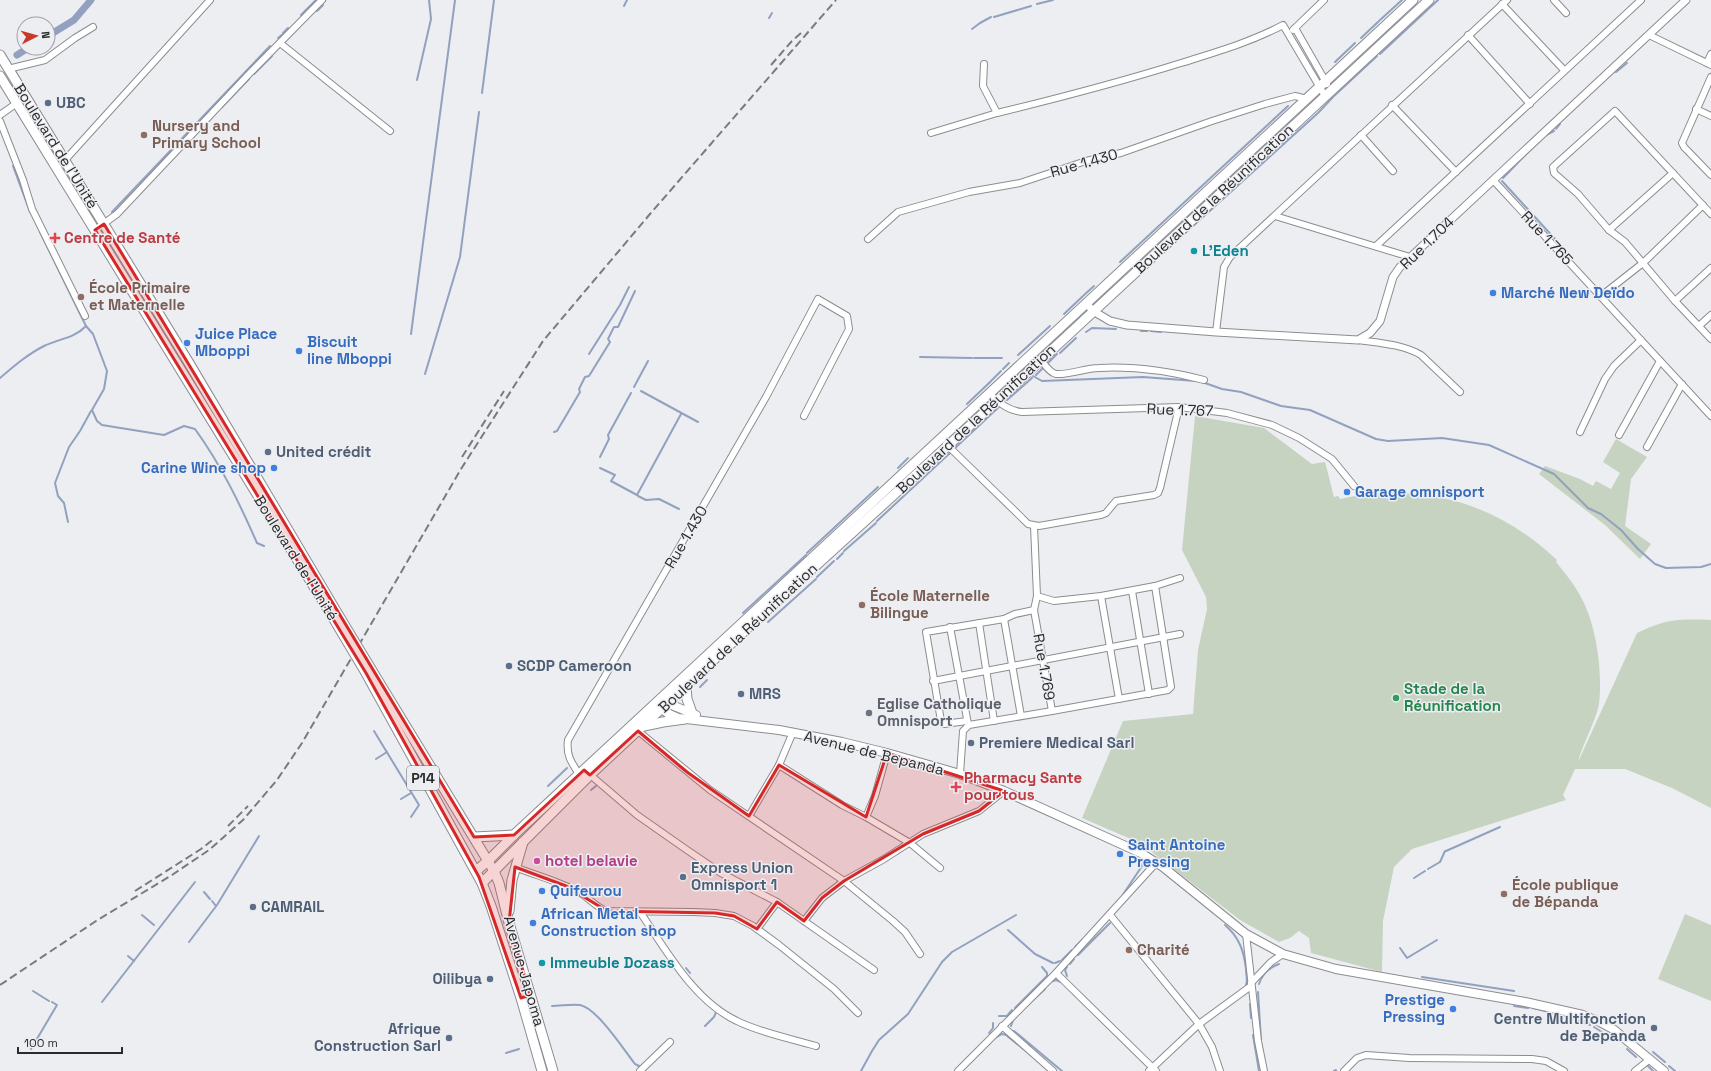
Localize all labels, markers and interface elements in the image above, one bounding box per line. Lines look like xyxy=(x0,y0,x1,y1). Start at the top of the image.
north arrow xyxy=(16,16,56,56)
text: N xyxy=(39,31,53,39)
street label: Boulevard de l'Unité xyxy=(10,80,103,212)
place label: UBC xyxy=(56,93,86,112)
marker: UBC xyxy=(43,98,53,108)
place label: Nursery and Primary School xyxy=(152,116,261,152)
street label: Boulevard de la Réunification xyxy=(1130,120,1297,278)
marker: Nursery and Primary School xyxy=(139,130,149,140)
street label: Rue 1.430 xyxy=(1048,144,1120,181)
street label: Rue 1.765 xyxy=(1517,207,1577,269)
street label: Rue 1.704 xyxy=(1396,212,1458,273)
place label: Centre de Santé xyxy=(64,228,181,247)
marker: Centre de Santé xyxy=(49,232,61,244)
place label: L'Eden xyxy=(1202,241,1249,260)
marker: L'Eden xyxy=(1189,246,1199,256)
place label: École Primaire et Maternelle xyxy=(89,278,191,314)
place label: Marché New Deïdo xyxy=(1501,283,1635,302)
marker: Marché New Deïdo xyxy=(1488,288,1498,298)
marker: École Primaire et Maternelle xyxy=(76,292,86,302)
place label: Juice Place Mboppi xyxy=(195,324,277,360)
place label: Biscuit line Mboppi xyxy=(307,332,392,368)
marker: Juice Place Mboppi xyxy=(182,338,192,348)
street label: Boulevard de la Réunification xyxy=(892,340,1059,498)
marker: Biscuit line Mboppi xyxy=(294,346,304,356)
street label: Rue 1.767 xyxy=(1146,399,1214,420)
place label: United crédit xyxy=(276,442,372,461)
marker: United crédit xyxy=(263,447,273,457)
place label: Carine Wine shop xyxy=(141,458,266,477)
marker: Carine Wine shop xyxy=(269,463,279,473)
place label: Garage omnisport xyxy=(1355,482,1485,501)
marker: Garage omnisport xyxy=(1342,487,1352,497)
street label: Boulevard de l'Unité xyxy=(250,492,343,624)
street label: Rue 1.430 xyxy=(660,502,711,572)
street label: Boulevard de la Réunification xyxy=(654,559,821,717)
place label: École Maternelle Bilingue xyxy=(870,586,990,622)
marker: École Maternelle Bilingue xyxy=(857,600,867,610)
street label: Rue 1.769 xyxy=(1029,632,1060,702)
place label: SCDP Cameroon xyxy=(517,656,632,675)
marker: SCDP Cameroon xyxy=(504,661,514,671)
place label: Stade de la Réunification xyxy=(1404,679,1501,715)
place label: MRS xyxy=(749,684,781,703)
marker: MRS xyxy=(736,689,746,699)
marker: Stade de la Réunification xyxy=(1391,693,1401,703)
place label: Eglise Catholique Omnisport xyxy=(877,694,1002,730)
marker: Eglise Catholique Omnisport xyxy=(864,708,874,718)
street label: Avenue de Bepanda xyxy=(802,726,947,779)
place label: Premiere Medical Sarl xyxy=(979,733,1134,752)
marker: Premiere Medical Sarl xyxy=(966,738,976,748)
road number: P14 xyxy=(407,766,439,790)
place label: Pharmacy Sante pour tous xyxy=(964,768,1082,804)
marker: Pharmacy Sante pour tous xyxy=(951,782,961,792)
place label: Saint Antoine Pressing xyxy=(1128,835,1226,871)
marker: Saint Antoine Pressing xyxy=(1115,849,1125,859)
place label: hotel belavie xyxy=(545,851,638,870)
marker: hotel belavie xyxy=(532,856,542,866)
place label: Express Union Omnisport 1 xyxy=(691,858,793,894)
marker: Express Union Omnisport 1 xyxy=(678,872,688,882)
place label: École publique de Bépanda xyxy=(1512,875,1619,911)
place label: Quifeurou xyxy=(550,881,622,900)
marker: Quifeurou xyxy=(537,886,547,896)
marker: École publique de Bépanda xyxy=(1499,889,1509,899)
place label: CAMRAIL xyxy=(261,897,324,916)
marker: CAMRAIL xyxy=(248,902,258,912)
place label: African Metal Construction shop xyxy=(541,904,676,940)
street label: Avenue Japoma xyxy=(500,913,549,1029)
marker: African Metal Construction shop xyxy=(528,918,538,928)
place label: Charité xyxy=(1137,940,1190,959)
marker: Charité xyxy=(1124,945,1134,955)
place label: Immeuble Dozass xyxy=(550,953,675,972)
marker: Immeuble Dozass xyxy=(537,958,547,968)
place label: Oilibya xyxy=(432,969,482,988)
marker: Oilibya xyxy=(485,974,495,984)
place label: Prestige Pressing xyxy=(1383,990,1445,1026)
marker: Prestige Pressing xyxy=(1448,1004,1458,1014)
place label: Centre Multifonction de Bepanda xyxy=(1494,1009,1646,1045)
place label: Afrique Construction Sarl xyxy=(314,1019,441,1055)
marker: Centre Multifonction de Bepanda xyxy=(1649,1023,1659,1033)
scale bar xyxy=(18,1029,122,1055)
marker: Afrique Construction Sarl xyxy=(444,1033,454,1043)
text: 100 m xyxy=(24,1035,58,1051)

